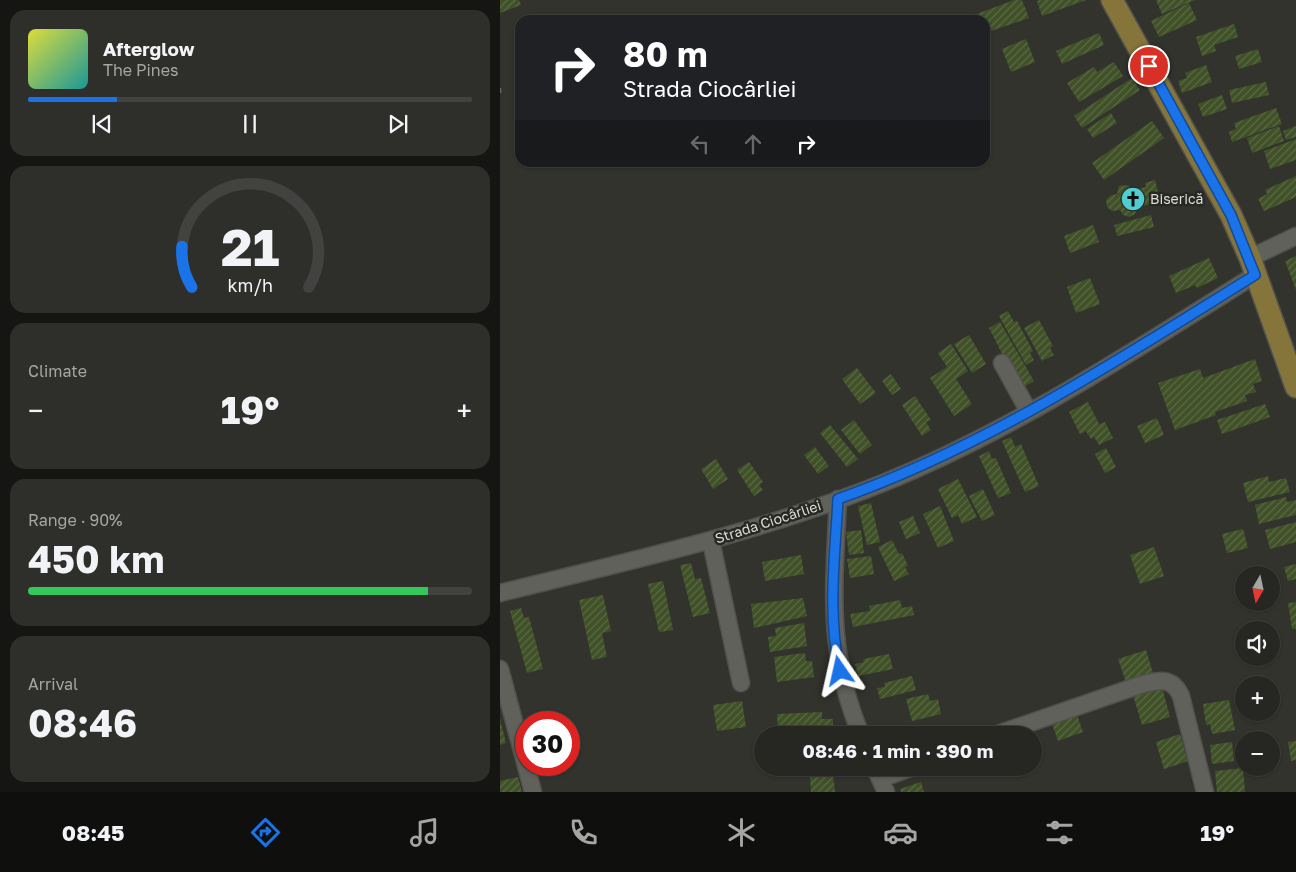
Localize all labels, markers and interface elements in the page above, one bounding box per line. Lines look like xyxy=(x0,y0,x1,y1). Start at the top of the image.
text: 80 m xyxy=(623,33,708,75)
icon: right xyxy=(540,35,605,100)
text: Afterglow xyxy=(103,37,194,60)
pin xyxy=(1128,45,1170,87)
icon: arrive xyxy=(1135,52,1163,80)
text: The Pines xyxy=(103,60,178,80)
text: Strada Ciocârliei xyxy=(623,75,796,102)
icon: previous xyxy=(88,110,116,138)
icon: pause xyxy=(236,110,264,138)
icon: next xyxy=(384,110,412,138)
icon: left xyxy=(686,130,714,158)
icon: ahead xyxy=(739,130,767,158)
icon: right xyxy=(792,130,820,158)
church icon: Biserică xyxy=(1120,186,1146,212)
place label: Biserică xyxy=(1150,190,1203,207)
text: 21 xyxy=(221,215,279,277)
text: km/h xyxy=(227,274,273,296)
text: Climate xyxy=(28,361,87,381)
text: 19° xyxy=(221,387,279,432)
text: − xyxy=(28,394,43,427)
text: + xyxy=(457,394,472,427)
street label: Strada Ciocârliei xyxy=(713,496,823,547)
text: Range · 90% xyxy=(28,510,123,530)
text: 450 km xyxy=(28,536,164,581)
north arrow xyxy=(1235,566,1280,611)
map controls xyxy=(1235,566,1280,776)
button: sound xyxy=(1235,621,1280,666)
position arrow xyxy=(813,644,865,696)
text: Arrival xyxy=(28,674,78,694)
button: + xyxy=(1235,676,1280,721)
text: 08:46 xyxy=(28,700,137,745)
speed limit sign: 30 xyxy=(515,711,580,776)
button: − xyxy=(1235,731,1280,776)
text: 08:46 · 1 min · 390 m xyxy=(803,739,993,762)
icon: directions xyxy=(248,815,283,850)
icon: music xyxy=(407,815,442,850)
icon: phone xyxy=(566,815,601,850)
icon: climate xyxy=(724,815,759,850)
icon: car xyxy=(883,815,918,850)
icon: filters xyxy=(1042,815,1077,850)
text: 08:45 xyxy=(62,819,124,846)
text: 19° xyxy=(1200,819,1234,846)

